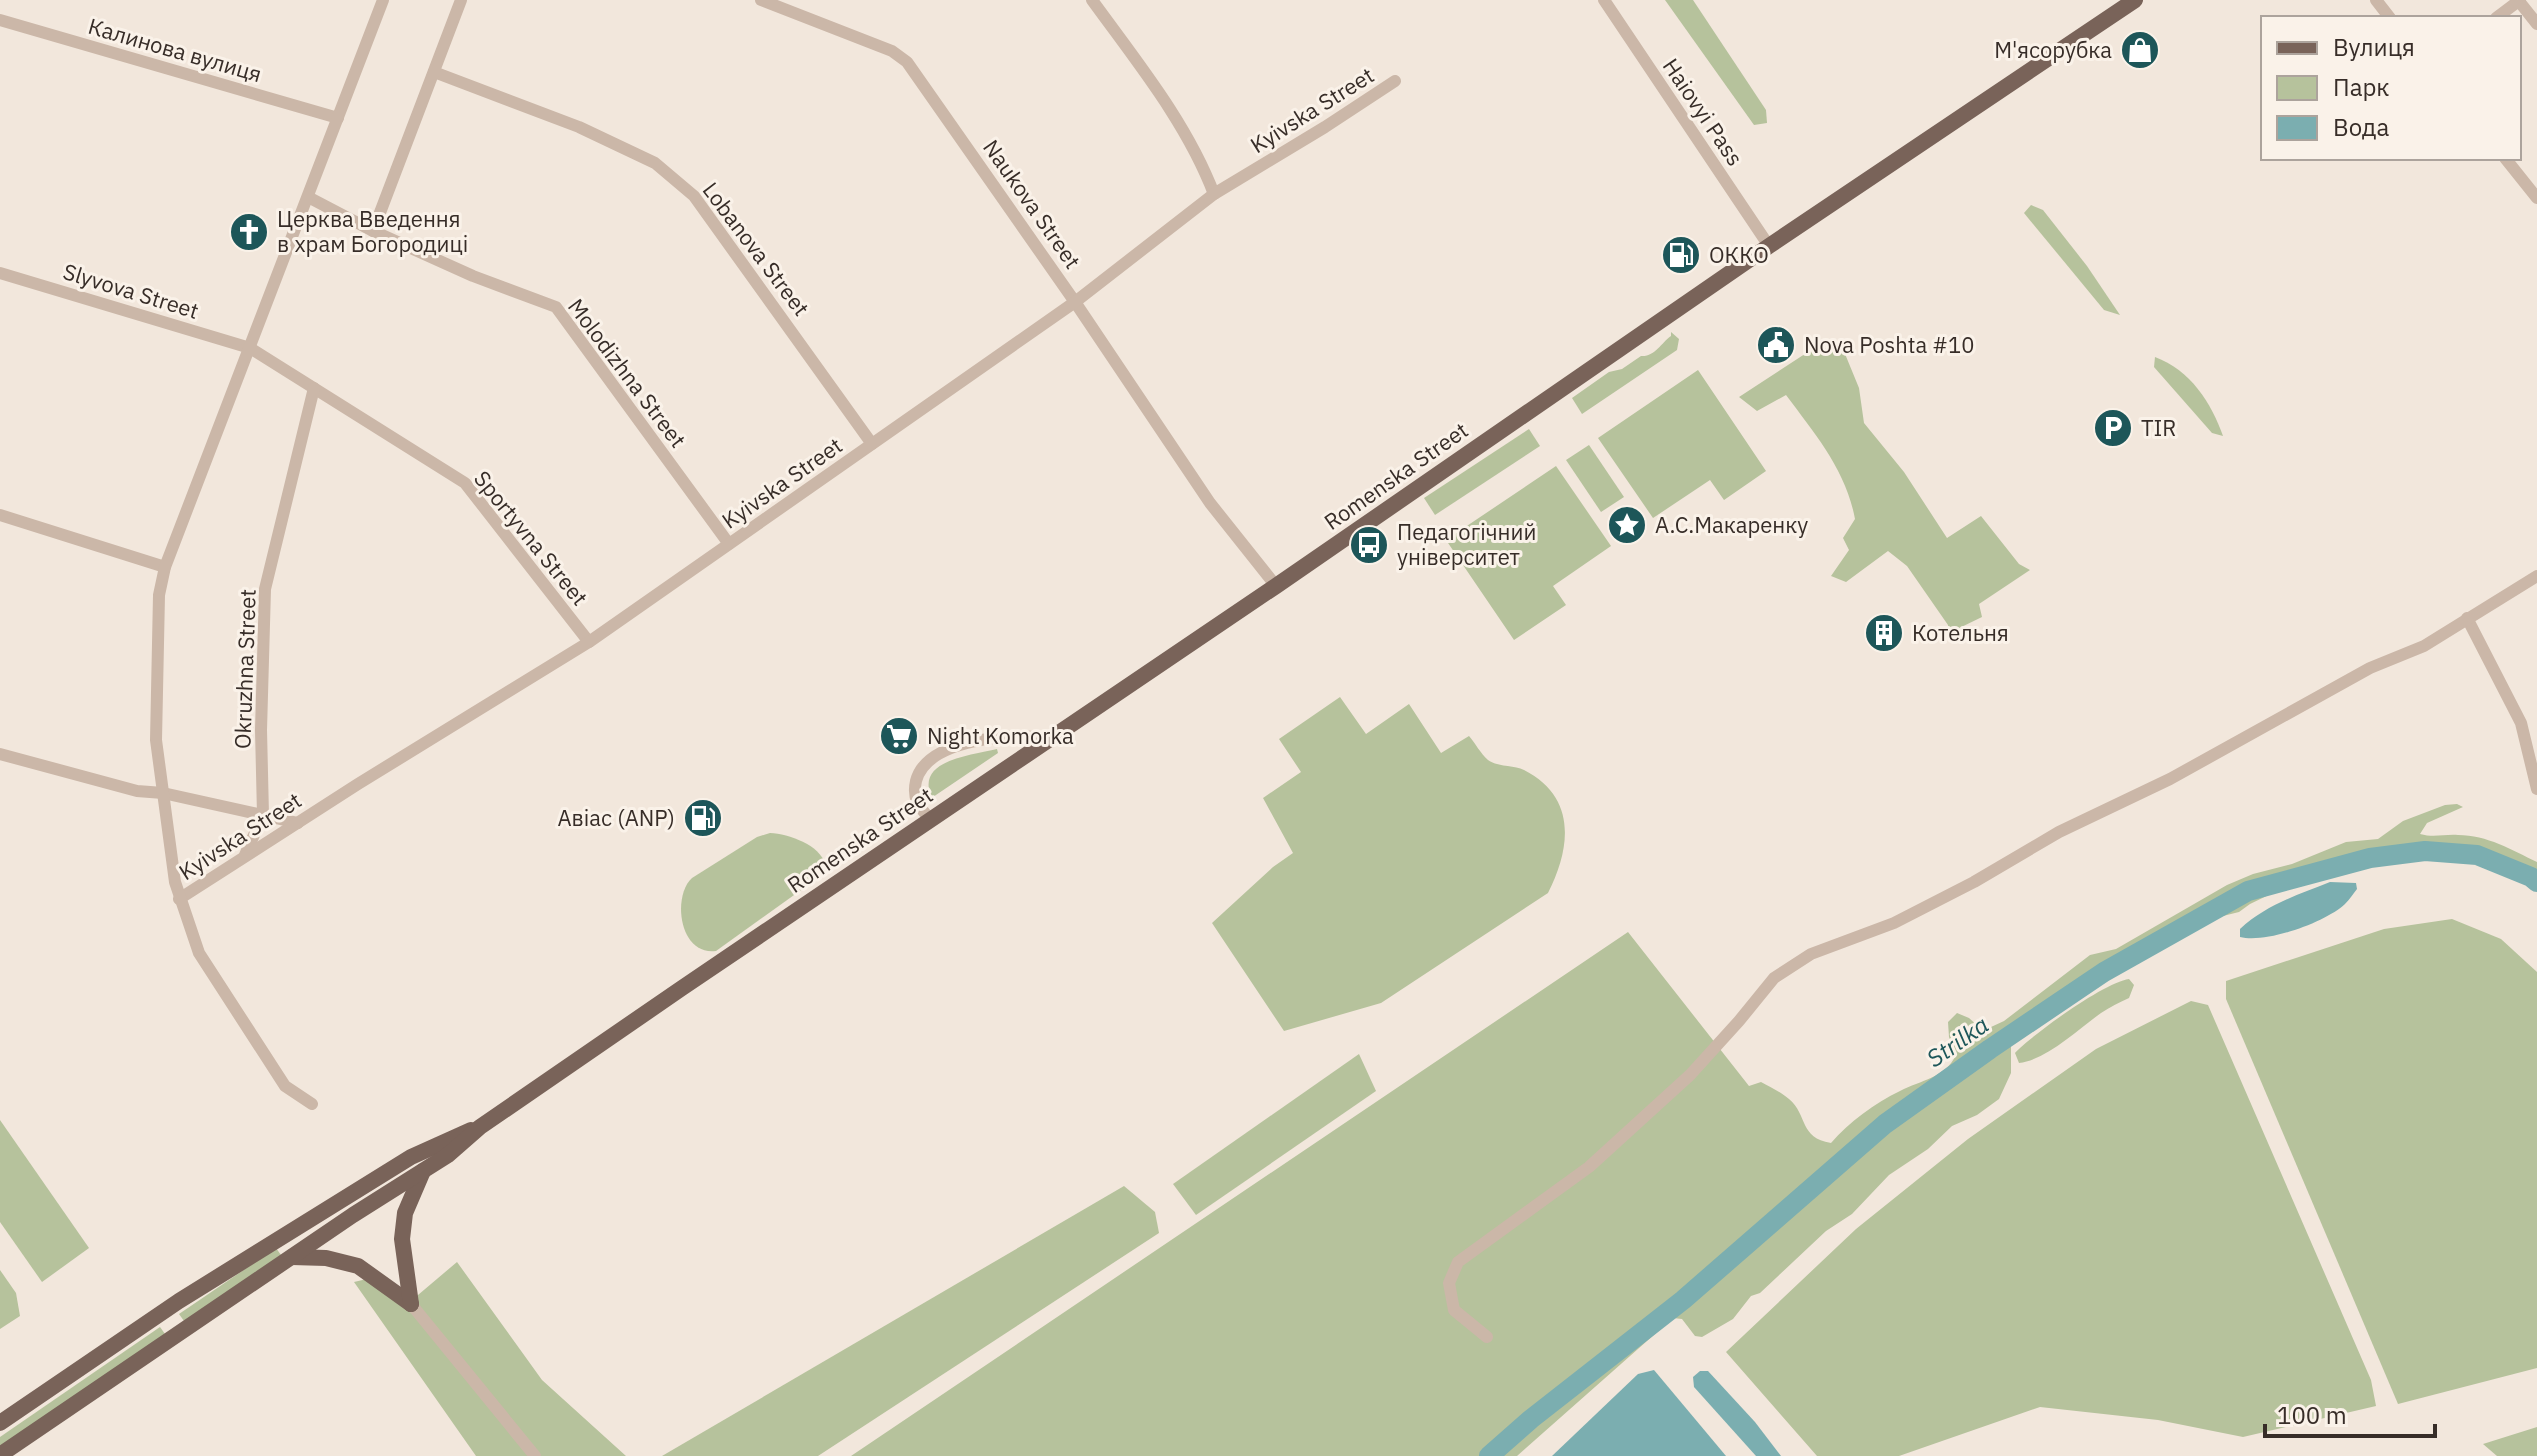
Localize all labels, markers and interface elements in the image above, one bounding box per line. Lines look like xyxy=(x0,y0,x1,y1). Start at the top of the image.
street label: Калинова вулиця xyxy=(85,11,265,88)
legend xyxy=(2261,16,2521,160)
shop icon: М'ясорубка xyxy=(2119,29,2161,71)
text: Вулиця xyxy=(2333,31,2415,63)
place label: М'ясорубка xyxy=(1994,35,2112,64)
street label: Haiovyi Pass xyxy=(1657,52,1750,171)
street label: Kyivska Street xyxy=(1244,60,1379,159)
text: Парк xyxy=(2333,71,2390,103)
text: Вода xyxy=(2333,111,2389,143)
street label: Naukova Street xyxy=(977,134,1088,274)
street label: Lobanova Street xyxy=(697,176,816,321)
place label: Церква Введення в храм Богородиці xyxy=(277,204,468,258)
church icon: Церква Введення в храм Богородиці xyxy=(228,211,270,253)
fuel station icon: ОККО xyxy=(1660,234,1702,276)
place label: ОККО xyxy=(1709,240,1769,269)
street label: Slyvova Street xyxy=(60,256,202,325)
street label: Molodizhna Street xyxy=(562,292,693,453)
public building icon: Nova Poshta #10 xyxy=(1755,324,1797,366)
place label: Nova Poshta #10 xyxy=(1804,330,1974,359)
parking icon: TIR xyxy=(2092,407,2134,449)
place label: TIR xyxy=(2141,413,2176,442)
street label: Romenska Street xyxy=(1318,415,1473,536)
street label: Kyivska Street xyxy=(716,430,848,535)
street label: Sportyvna Street xyxy=(468,464,595,611)
place icon: А.С.Макаренку xyxy=(1606,504,1648,546)
place label: А.С.Макаренку xyxy=(1655,510,1808,539)
place label: Педагогічний університет xyxy=(1397,517,1536,571)
bus stop icon: Педагогічний університет xyxy=(1348,524,1390,566)
street label: Okruzhna Street xyxy=(227,588,262,750)
building icon: Котельня xyxy=(1863,612,1905,654)
place label: Котельня xyxy=(1912,618,2009,647)
supermarket icon: Night Komorka xyxy=(878,715,920,757)
place label: Night Komorka xyxy=(927,721,1074,750)
street label: Romenska Street xyxy=(781,780,938,899)
street label: Kyivska Street xyxy=(173,785,307,886)
fuel station icon: Авіас (ANP) xyxy=(682,797,724,839)
place label: Авіас (ANP) xyxy=(557,803,675,832)
water label: Strilka xyxy=(1920,1008,1995,1074)
scale bar xyxy=(2265,1388,2435,1438)
text: 100 m xyxy=(2277,1399,2347,1431)

